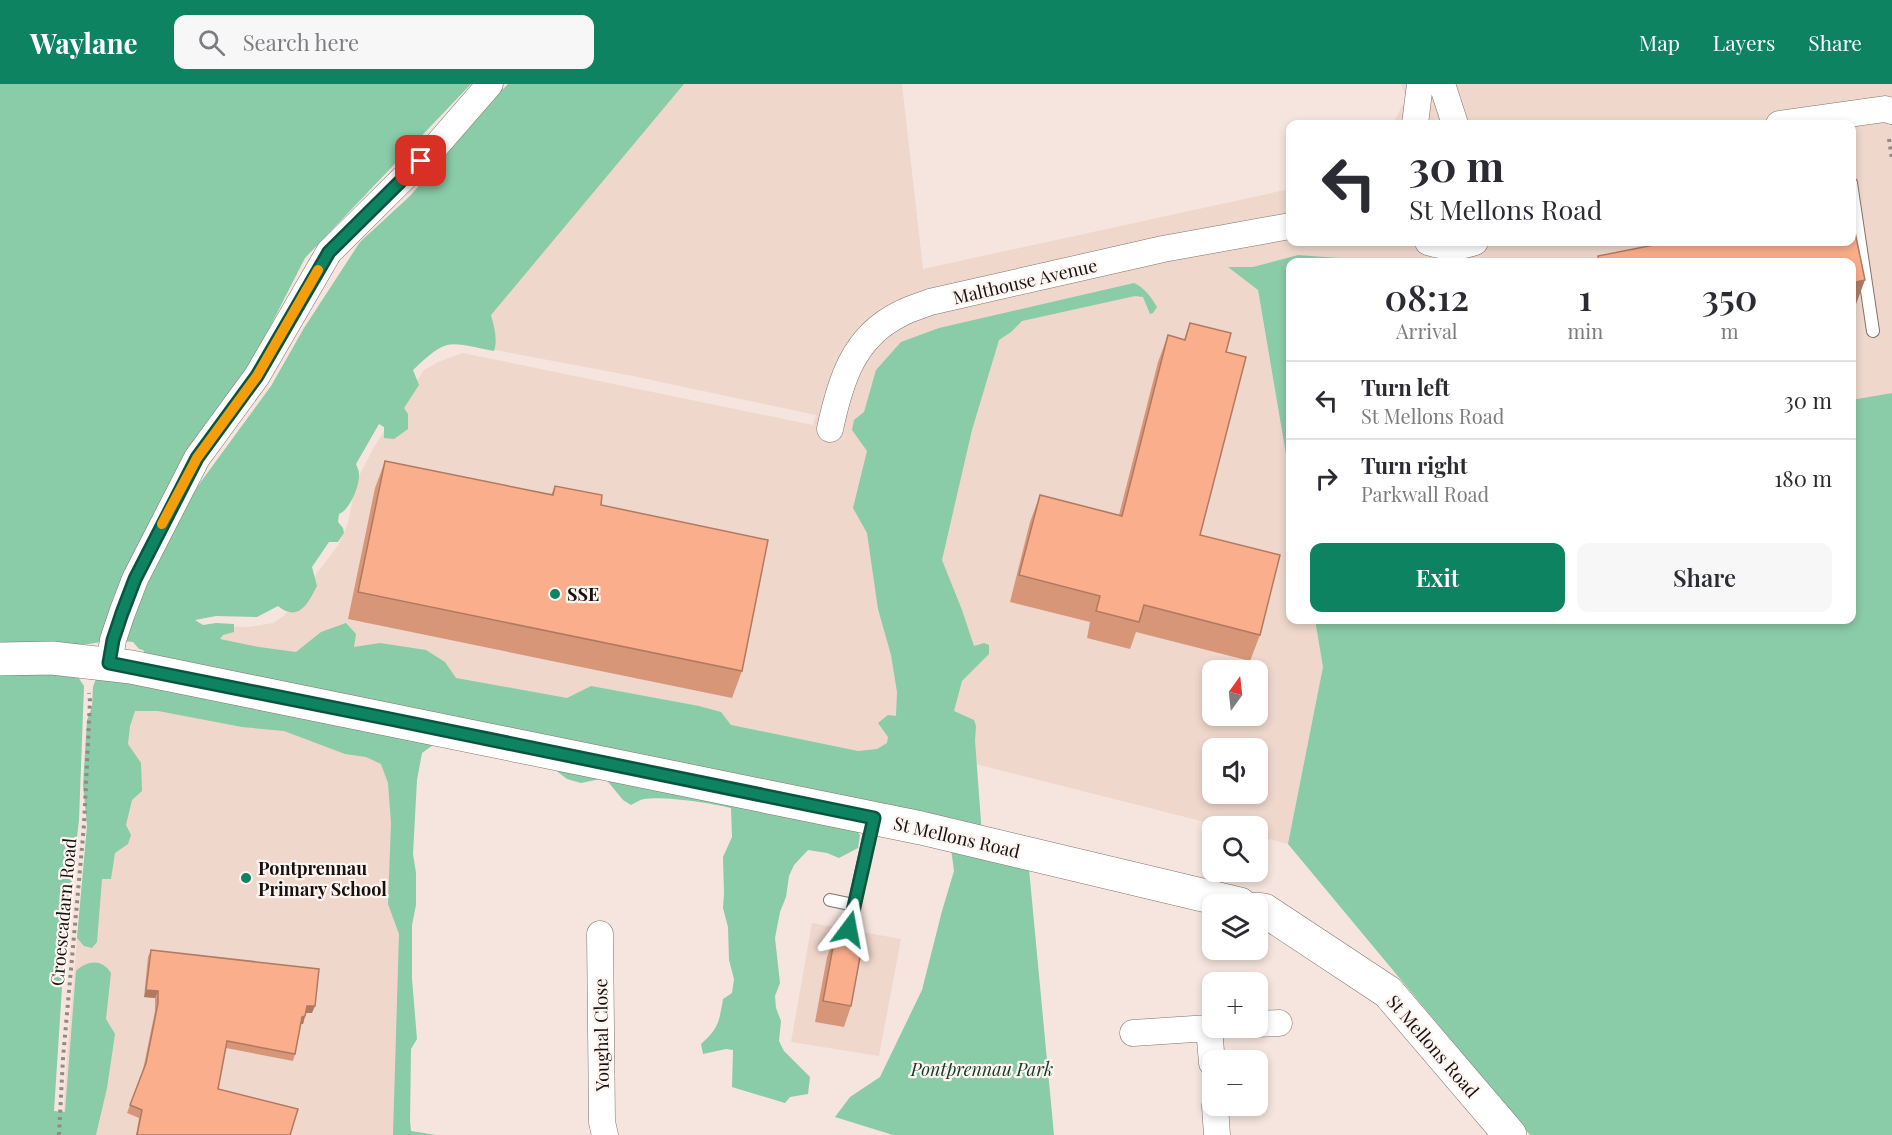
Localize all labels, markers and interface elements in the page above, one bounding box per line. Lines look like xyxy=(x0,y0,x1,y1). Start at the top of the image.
search box xyxy=(174,15,594,69)
text: Waylane xyxy=(30,24,138,61)
icon: search xyxy=(195,26,228,59)
text: Search here xyxy=(243,27,359,57)
text: Map xyxy=(1639,28,1680,56)
text: Layers xyxy=(1713,28,1775,56)
text: Share xyxy=(1808,28,1862,56)
pin xyxy=(395,135,446,186)
text: 30 m xyxy=(1409,137,1504,193)
icon: arrive xyxy=(404,144,437,177)
icon: left xyxy=(1310,144,1388,222)
text: St Mellons Road xyxy=(1409,191,1602,227)
street label: Malthouse Avenue xyxy=(950,253,1100,309)
text: 08:12 xyxy=(1385,272,1469,320)
text: 1 xyxy=(1579,272,1592,320)
text: 350 xyxy=(1702,272,1757,320)
text: Arrival xyxy=(1396,317,1458,344)
text: min xyxy=(1568,317,1603,344)
text: m xyxy=(1721,317,1738,344)
text: Turn left xyxy=(1361,372,1450,402)
icon: left xyxy=(1310,384,1343,417)
text: 30 m xyxy=(1784,385,1832,415)
text: St Mellons Road xyxy=(1361,402,1504,429)
text: Turn right xyxy=(1361,450,1467,480)
icon: right xyxy=(1310,462,1343,495)
text: 180 m xyxy=(1774,463,1832,493)
text: Parkwall Road xyxy=(1361,480,1489,507)
button: Exit xyxy=(1310,543,1565,612)
button: Share xyxy=(1577,543,1832,612)
place label: SSE xyxy=(567,582,599,606)
marker: SSE xyxy=(548,587,562,601)
north arrow xyxy=(1202,660,1268,726)
map controls xyxy=(1202,660,1268,1116)
button: sound xyxy=(1202,738,1268,804)
street label: St Mellons Road xyxy=(891,811,1023,863)
button: search xyxy=(1202,816,1268,882)
street label: Croescadarn Road xyxy=(45,837,81,987)
place label: Pontprennau Primary School xyxy=(258,856,387,901)
marker: Pontprennau Primary School xyxy=(239,871,253,885)
button: layers xyxy=(1202,894,1268,960)
position arrow xyxy=(817,897,881,961)
button: + xyxy=(1202,972,1268,1038)
street label: Youghal Close xyxy=(588,978,614,1093)
street label: St Mellons Road xyxy=(1382,989,1485,1103)
button: − xyxy=(1202,1050,1268,1116)
park label: Pontprennau Park xyxy=(910,1057,1053,1081)

